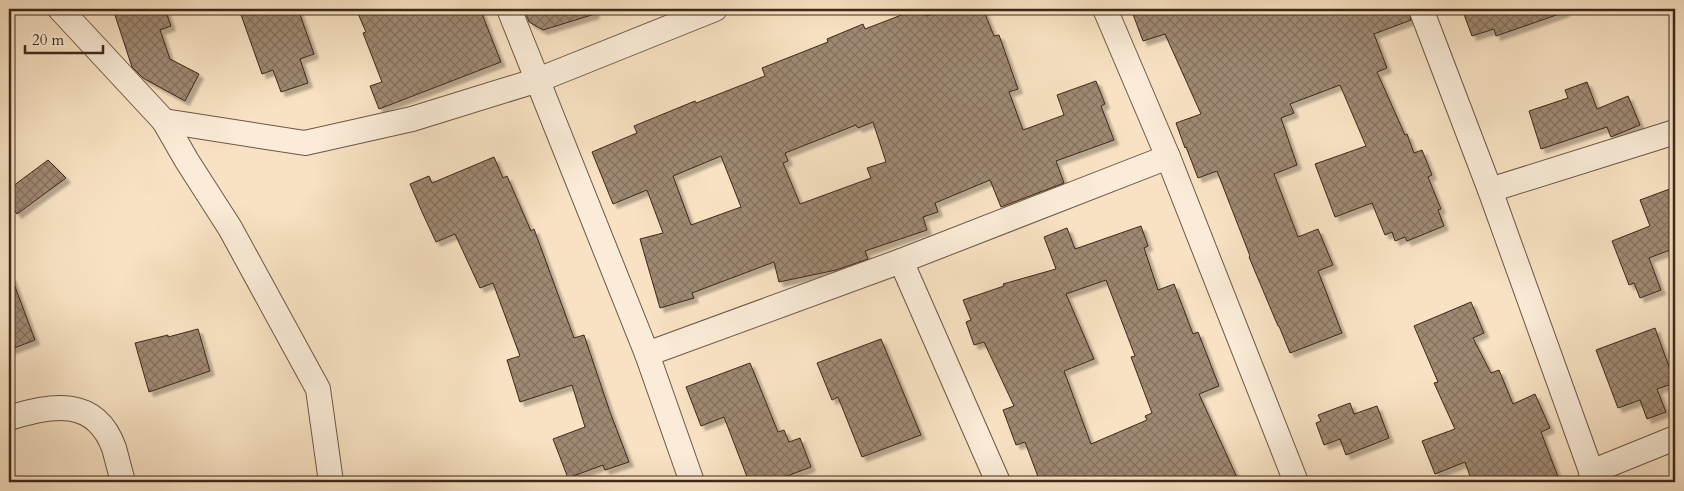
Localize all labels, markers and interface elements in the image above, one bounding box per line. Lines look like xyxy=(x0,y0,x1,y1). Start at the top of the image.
scale bar xyxy=(25,22,102,54)
text: 20 m xyxy=(32,30,64,50)

